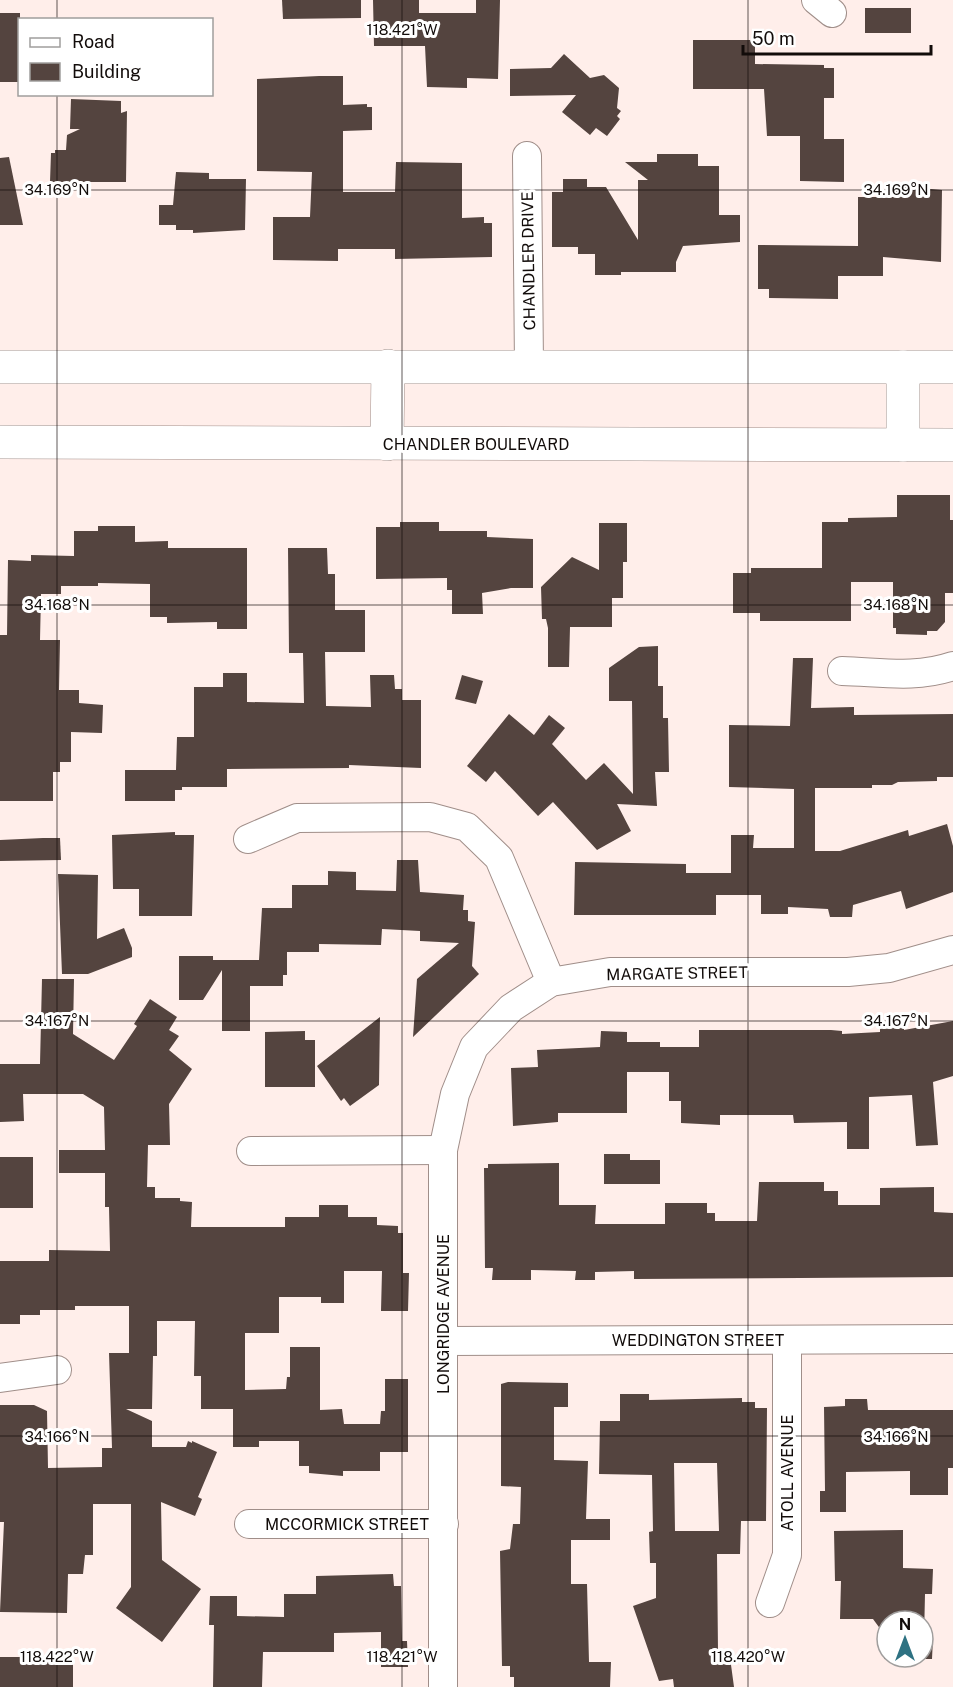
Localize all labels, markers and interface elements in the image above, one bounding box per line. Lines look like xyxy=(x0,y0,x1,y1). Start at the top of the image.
legend xyxy=(18,18,213,96)
scale bar xyxy=(743,18,930,56)
text: 118.421°W xyxy=(367,21,437,38)
text: 50 m xyxy=(752,28,795,49)
text: Road xyxy=(72,31,115,52)
text: Building xyxy=(72,61,141,82)
text: 34.169°N xyxy=(24,181,90,198)
text: 34.169°N xyxy=(863,181,929,198)
street label: CHANDLER DRIVE xyxy=(518,191,539,331)
street label: CHANDLER BOULEVARD xyxy=(383,435,569,454)
text: 34.168°N xyxy=(24,596,90,613)
text: 34.168°N xyxy=(863,596,929,613)
street label: MARGATE STREET xyxy=(606,963,749,984)
text: 34.167°N xyxy=(25,1012,89,1029)
text: 34.167°N xyxy=(864,1012,928,1029)
street label: LONGRIDGE AVENUE xyxy=(434,1234,453,1394)
street label: WEDDINGTON STREET xyxy=(612,1331,785,1350)
street label: ATOLL AVENUE xyxy=(778,1415,797,1531)
text: 34.166°N xyxy=(24,1428,90,1445)
text: 34.166°N xyxy=(863,1428,929,1445)
street label: MCCORMICK STREET xyxy=(265,1515,429,1534)
north arrow xyxy=(875,1609,935,1669)
text: N xyxy=(899,1615,911,1634)
text: 118.422°W xyxy=(20,1648,94,1665)
text: 118.421°W xyxy=(367,1648,437,1665)
text: 118.420°W xyxy=(711,1648,785,1665)

